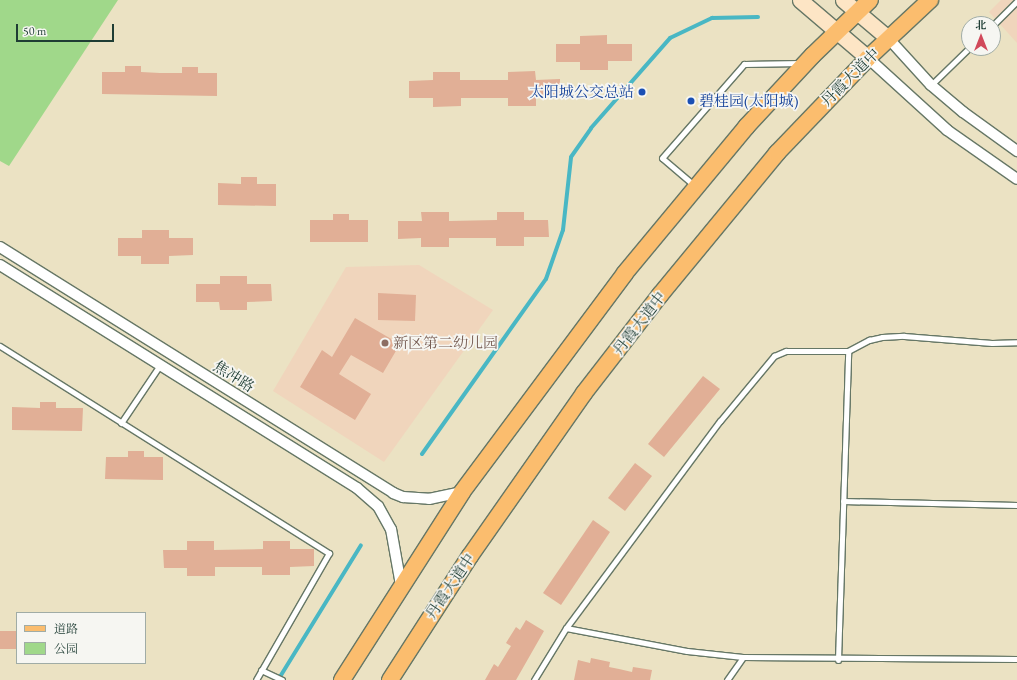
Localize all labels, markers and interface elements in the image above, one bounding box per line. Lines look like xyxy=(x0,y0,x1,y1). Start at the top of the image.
scale bar xyxy=(18,16,116,42)
north arrow xyxy=(961,16,1001,56)
text: 北 xyxy=(976,18,987,32)
text: 50 m xyxy=(23,23,46,39)
street label: 丹霞大道中 xyxy=(817,44,883,110)
place label: 太阳城公交总站 xyxy=(529,83,634,101)
marker: 太阳城公交总站 xyxy=(637,87,647,97)
place label: 碧桂园(太阳城) xyxy=(699,92,798,110)
marker: 碧桂园(太阳城) xyxy=(686,96,696,106)
street label: 丹霞大道中 xyxy=(609,288,669,358)
place label: 新区第二幼儿园 xyxy=(393,334,498,352)
marker: 新区第二幼儿园 xyxy=(380,338,390,348)
street label: 焦冲路 xyxy=(210,356,258,396)
street label: 丹霞大道中 xyxy=(422,550,478,622)
legend xyxy=(16,612,146,664)
text: 道路 xyxy=(54,621,78,637)
text: 公园 xyxy=(54,641,78,657)

